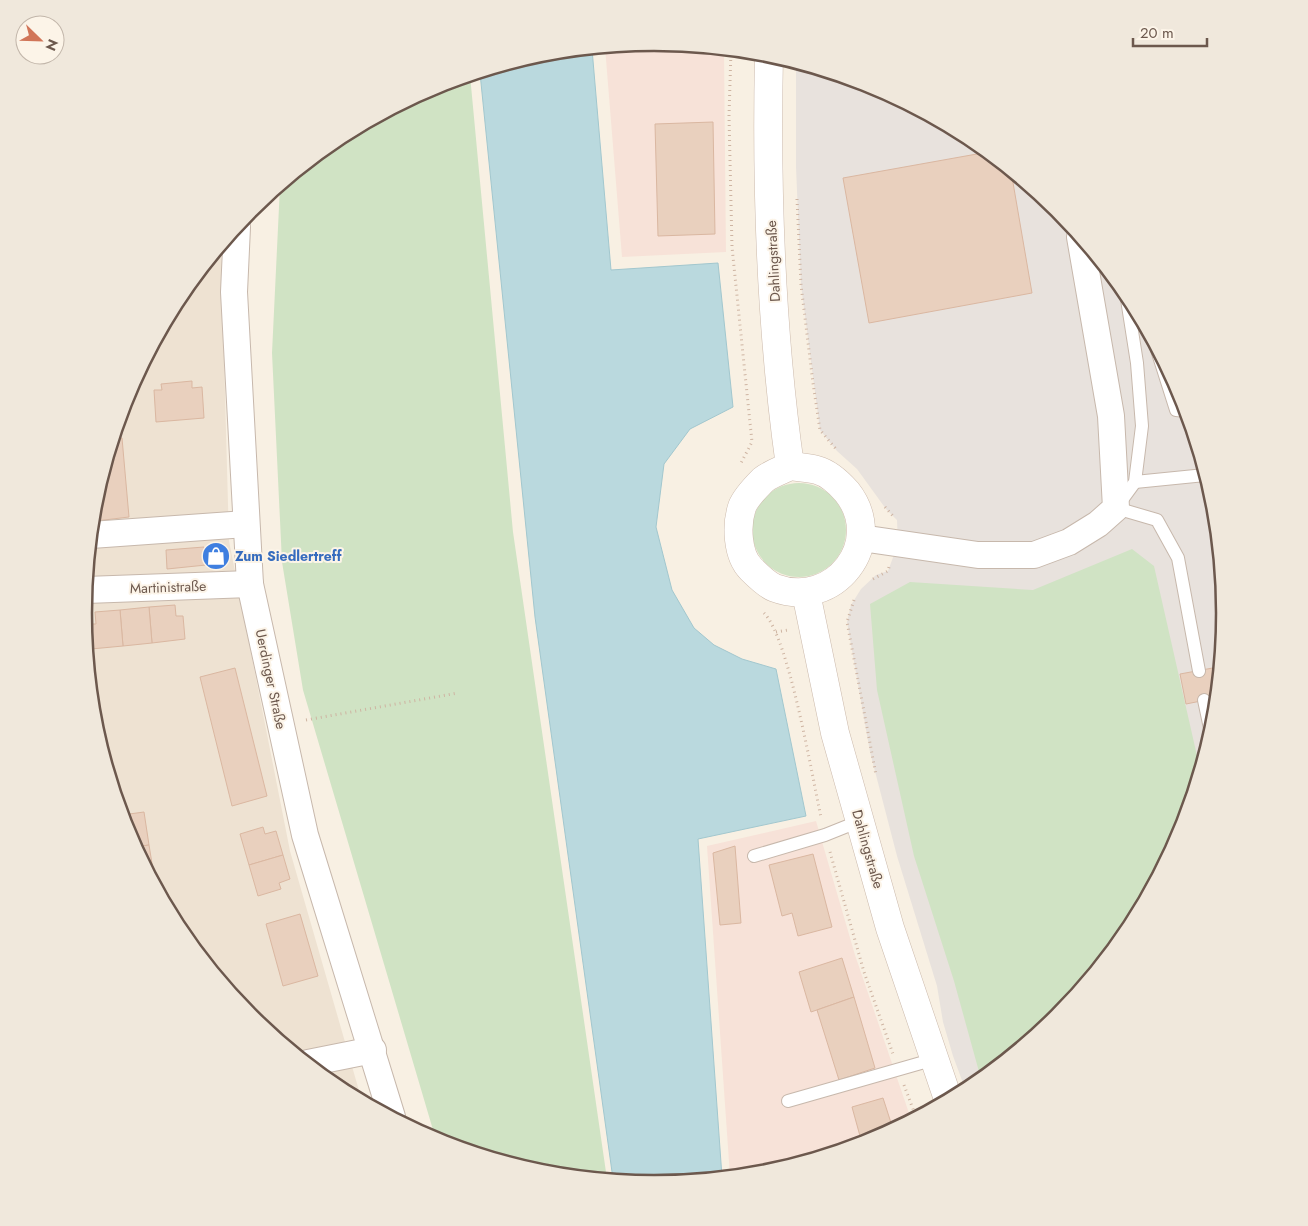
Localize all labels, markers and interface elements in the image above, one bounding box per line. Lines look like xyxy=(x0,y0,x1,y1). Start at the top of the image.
north arrow xyxy=(15,15,65,65)
scale bar xyxy=(1133,15,1207,47)
text: 20 m xyxy=(1140,22,1174,44)
text: N xyxy=(41,36,63,54)
street label: Dahlingstraße xyxy=(761,220,785,302)
shop icon: Zum Siedlertreff xyxy=(201,541,231,571)
place label: Zum Siedlertreff xyxy=(235,546,343,566)
street label: Martinistraße xyxy=(129,576,207,598)
street label: Uerdinger Straße xyxy=(251,627,291,731)
street label: Dahlingstraße xyxy=(847,807,889,891)

